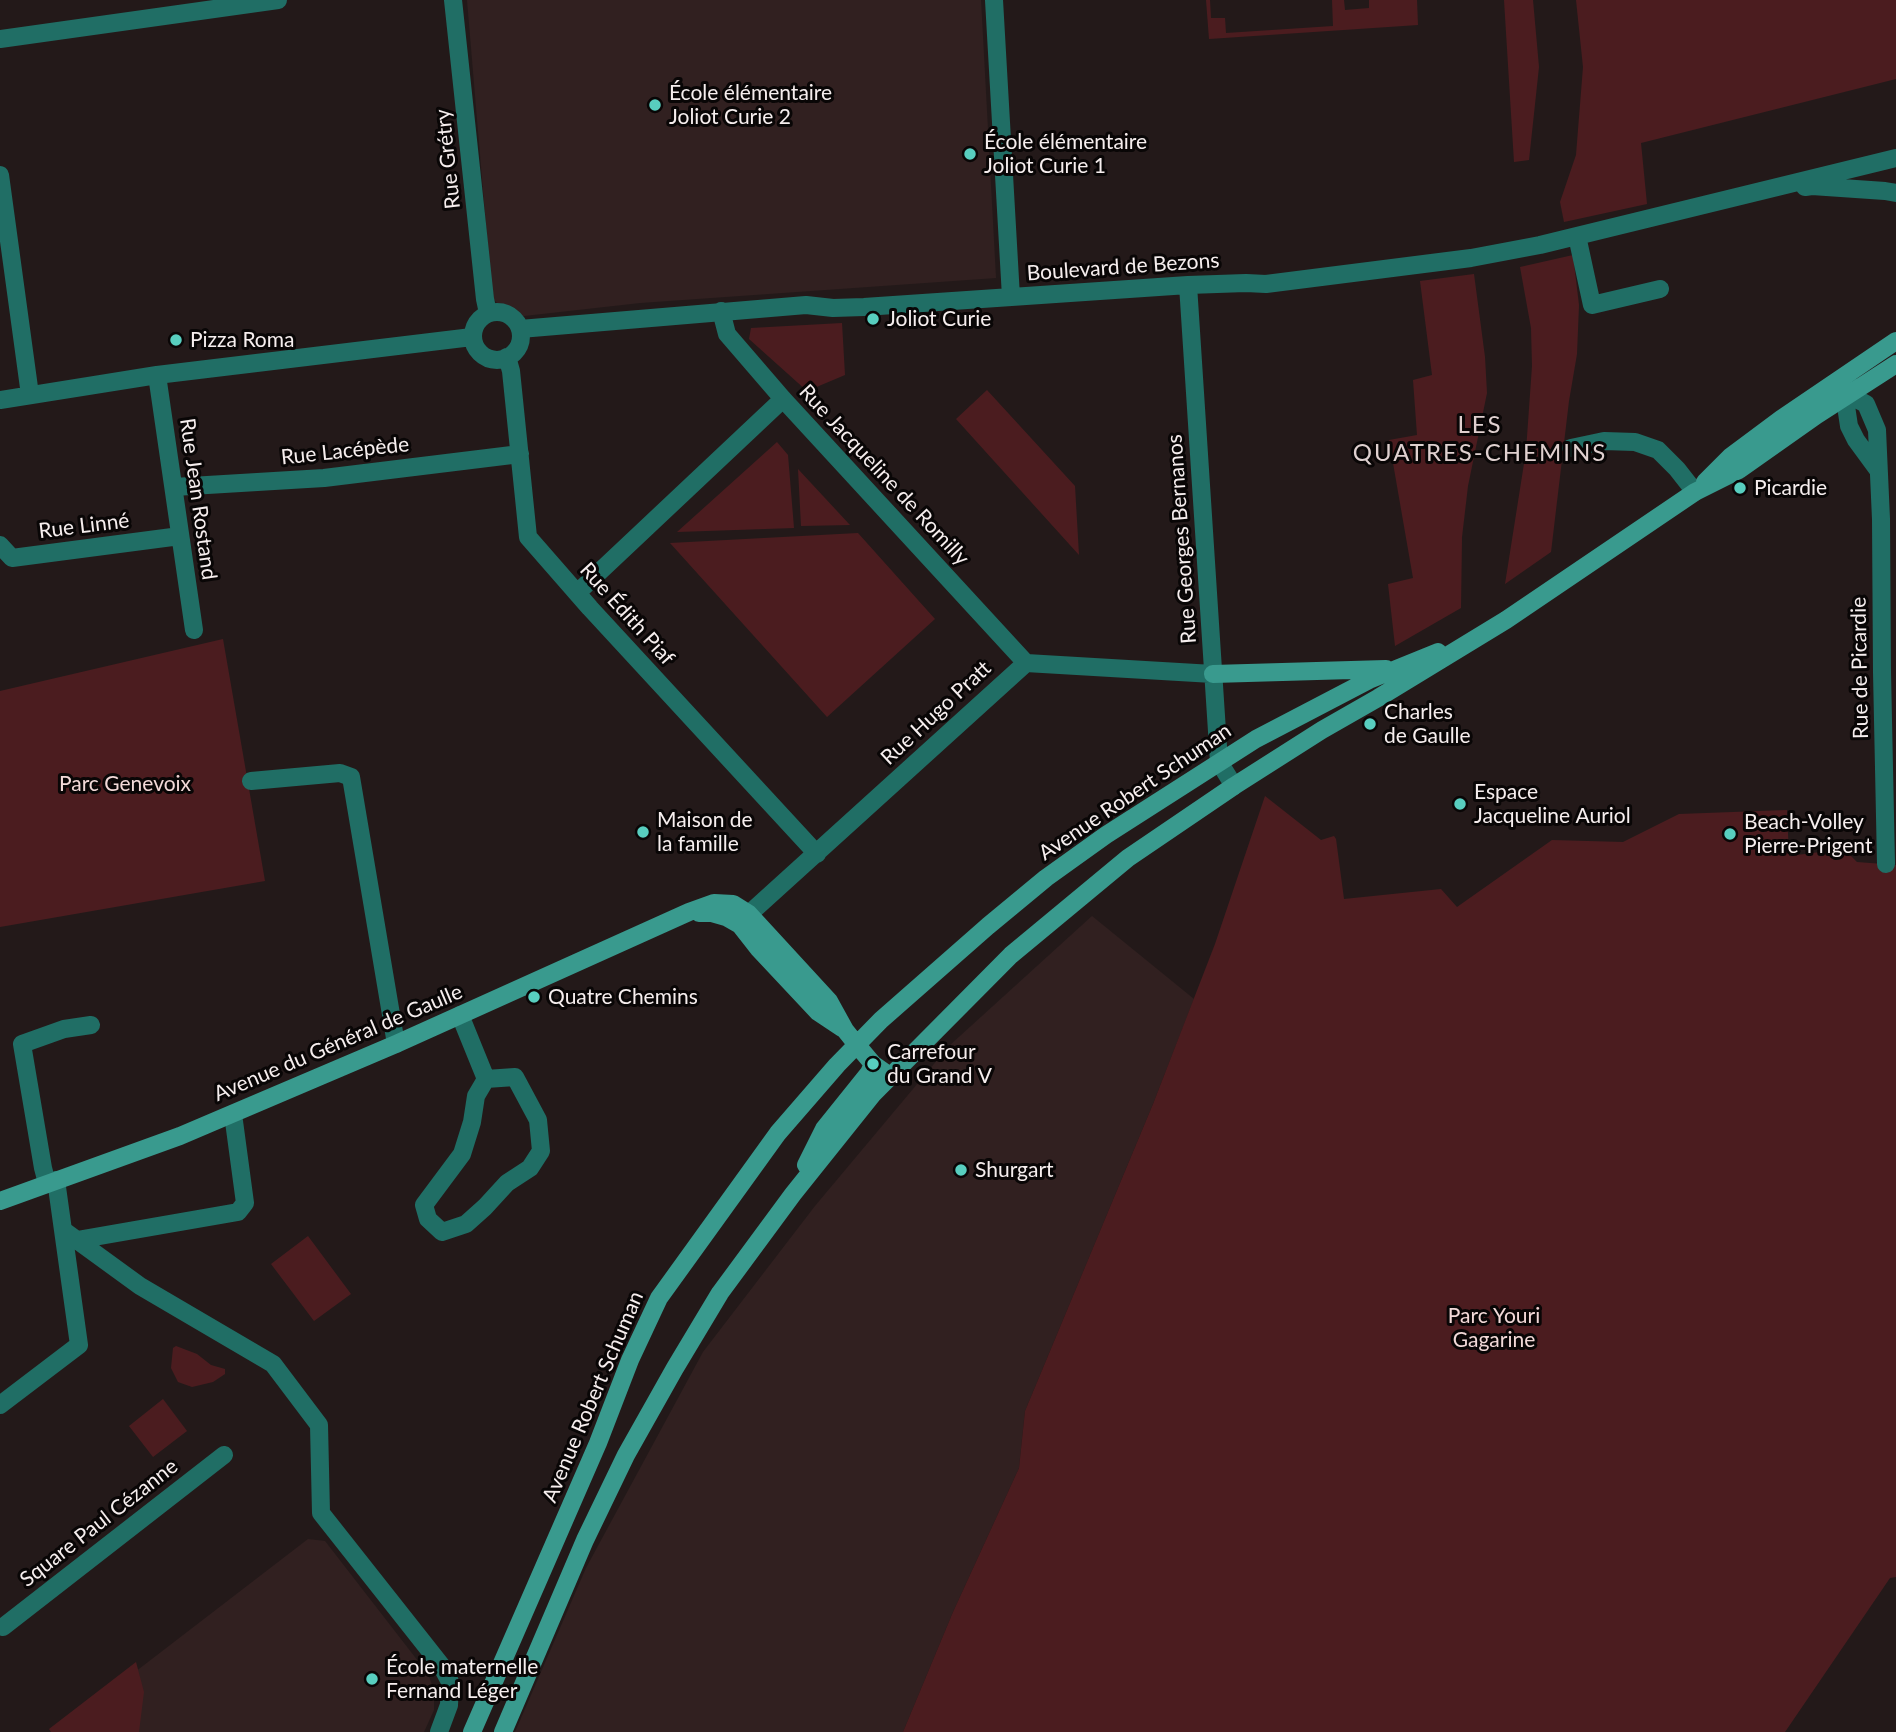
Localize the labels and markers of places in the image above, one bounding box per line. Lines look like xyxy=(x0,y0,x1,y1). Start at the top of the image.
place label: École élémentaire Joliot Curie 2 xyxy=(669,80,832,130)
marker: École élémentaire Joliot Curie 2 xyxy=(647,97,663,113)
place label: École élémentaire Joliot Curie 1 xyxy=(984,129,1147,179)
marker: École élémentaire Joliot Curie 1 xyxy=(962,146,978,162)
place label: Joliot Curie xyxy=(887,306,991,332)
marker: Joliot Curie xyxy=(865,311,881,327)
place label: Pizza Roma xyxy=(190,327,294,353)
marker: Pizza Roma xyxy=(168,332,184,348)
place label: Picardie xyxy=(1754,475,1827,501)
marker: Picardie xyxy=(1732,480,1748,496)
place label: Charles de Gaulle xyxy=(1384,699,1471,749)
marker: Charles de Gaulle xyxy=(1362,716,1378,732)
place label: Espace Jacqueline Auriol xyxy=(1474,779,1631,829)
marker: Espace Jacqueline Auriol xyxy=(1452,796,1468,812)
place label: Maison de la famille xyxy=(657,807,753,857)
place label: Beach-Volley Pierre-Prigent xyxy=(1744,809,1872,859)
marker: Maison de la famille xyxy=(635,824,651,840)
marker: Beach-Volley Pierre-Prigent xyxy=(1722,826,1738,842)
place label: Quatre Chemins xyxy=(548,984,698,1010)
marker: Quatre Chemins xyxy=(526,989,542,1005)
place label: Carrefour du Grand V xyxy=(887,1039,992,1089)
marker: Carrefour du Grand V xyxy=(865,1056,881,1072)
place label: Shurgart xyxy=(975,1157,1054,1183)
marker: Shurgart xyxy=(953,1162,969,1178)
place label: École maternelle Fernand Léger xyxy=(386,1654,538,1704)
marker: École maternelle Fernand Léger xyxy=(364,1671,380,1687)

